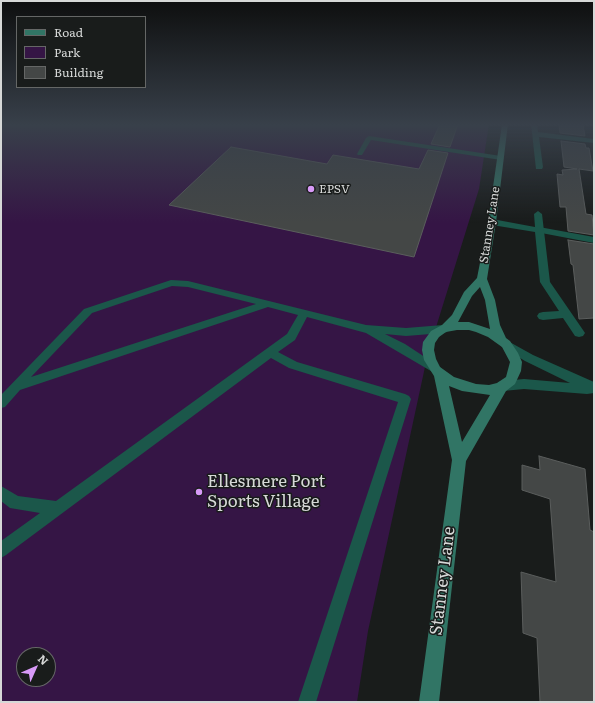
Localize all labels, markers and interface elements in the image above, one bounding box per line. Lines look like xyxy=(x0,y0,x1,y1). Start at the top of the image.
legend xyxy=(16,16,146,88)
text: Road xyxy=(54,23,83,41)
text: Park xyxy=(54,43,80,61)
text: Building xyxy=(54,63,103,81)
place label: EPSV xyxy=(319,182,350,196)
marker: EPSV xyxy=(306,184,316,194)
street label: Stanney Lane xyxy=(477,186,503,264)
place label: Ellesmere Port Sports Village xyxy=(207,472,325,512)
marker: Ellesmere Port Sports Village xyxy=(194,487,204,497)
street label: Stanney Lane xyxy=(426,525,460,637)
north arrow xyxy=(16,647,56,687)
text: N xyxy=(35,650,53,668)

